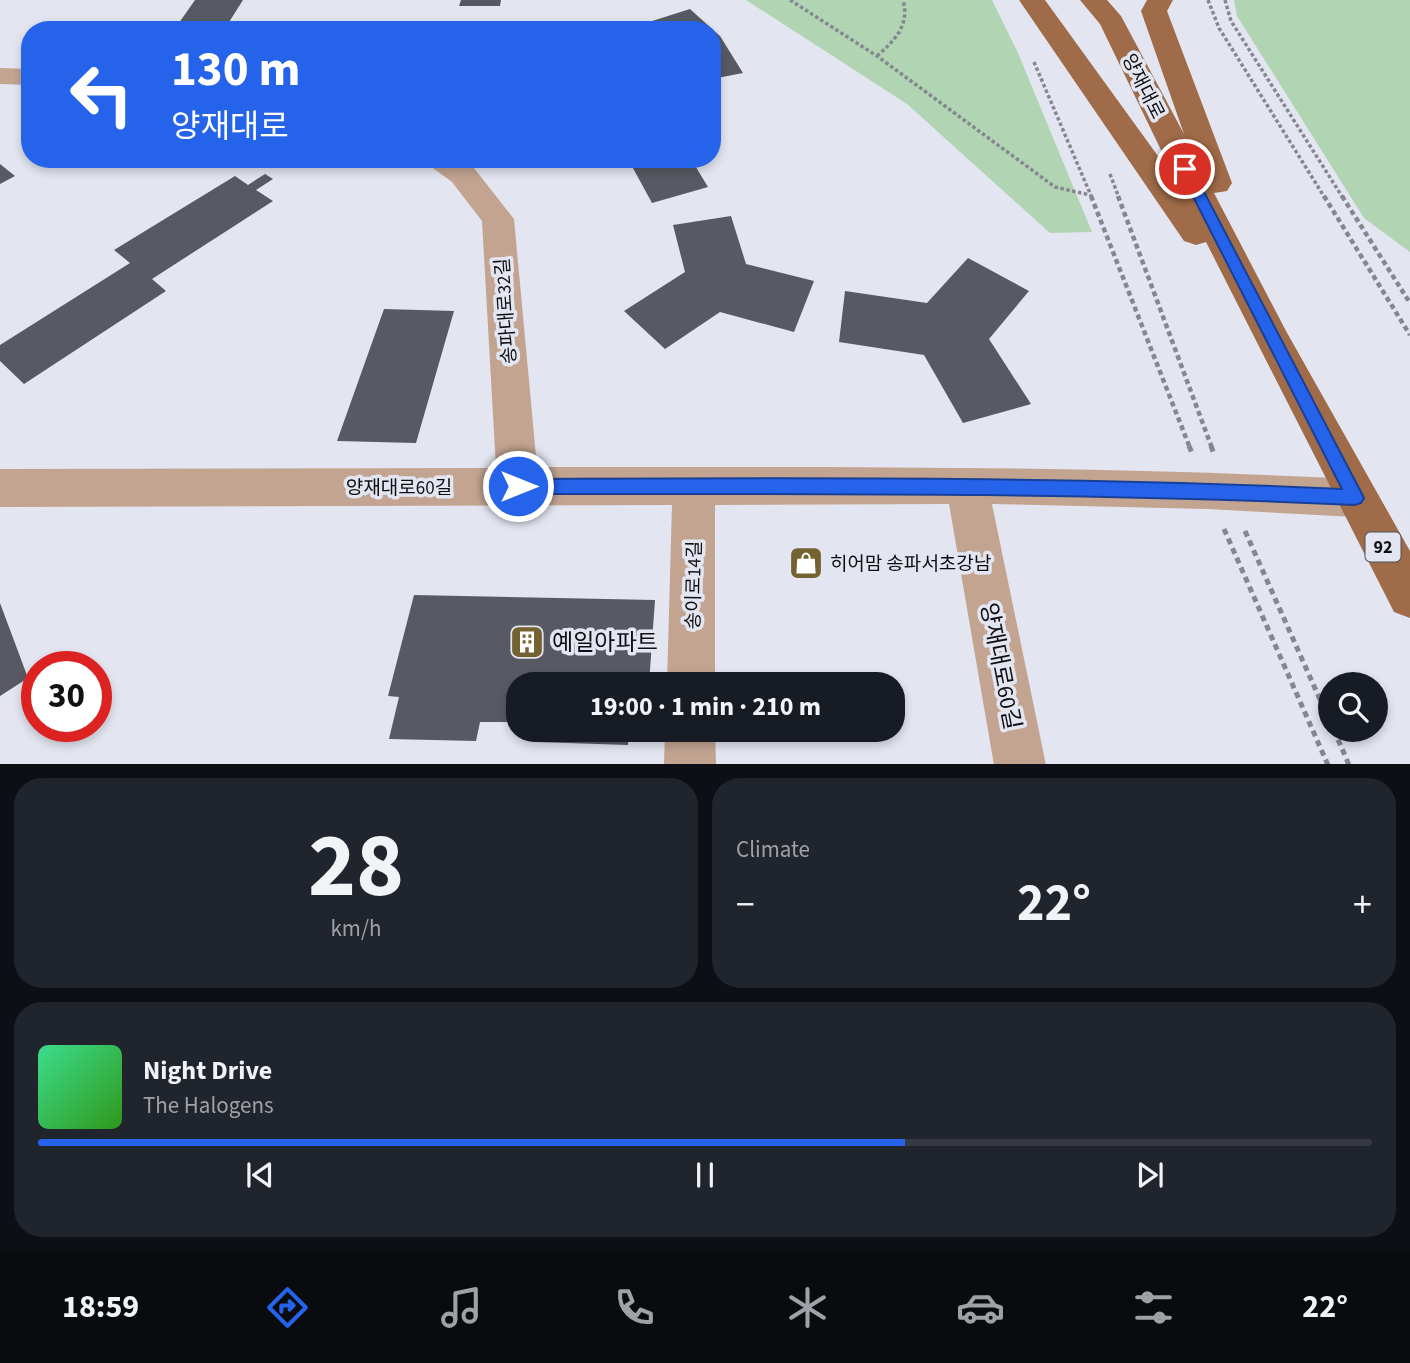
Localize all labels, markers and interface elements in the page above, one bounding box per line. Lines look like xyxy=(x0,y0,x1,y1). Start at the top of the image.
text: 130 m xyxy=(171,35,300,105)
icon: left xyxy=(56,49,147,140)
street label: 양재대로 xyxy=(1115,49,1171,124)
text: 양재대로 xyxy=(171,104,289,150)
pin xyxy=(1155,139,1215,199)
icon: arrive xyxy=(1166,150,1204,188)
street label: 송파대로32길 xyxy=(489,257,524,365)
position arrow xyxy=(481,449,555,523)
street label: 양재대로60길 xyxy=(346,475,452,502)
road number: 92 xyxy=(1366,532,1400,562)
street label: 송이로14길 xyxy=(680,540,709,630)
shop icon: 히어맘 송파서초강남 xyxy=(787,544,825,582)
place label: 히어맘 송파서초강남 xyxy=(830,551,992,578)
street label: 양재대로60길 xyxy=(972,600,1029,732)
building icon: 예일아파트 xyxy=(508,623,546,661)
place label: 예일아파트 xyxy=(552,626,658,659)
speed limit sign: 30 xyxy=(21,651,112,742)
map controls xyxy=(1318,672,1388,742)
button: search xyxy=(1318,672,1388,742)
text: 19:00 · 1 min · 210 m xyxy=(590,688,821,725)
text: 28 xyxy=(308,802,404,931)
text: Climate xyxy=(736,833,810,866)
text: 22° xyxy=(1017,867,1091,941)
text: − xyxy=(736,878,755,932)
text: + xyxy=(1353,878,1372,932)
text: km/h xyxy=(330,912,382,945)
text: Night Drive xyxy=(143,1052,272,1089)
text: The Halogens xyxy=(143,1089,274,1122)
icon: previous xyxy=(241,1156,279,1194)
icon: pause xyxy=(686,1156,724,1194)
icon: next xyxy=(1131,1156,1169,1194)
icon: directions xyxy=(263,1283,312,1332)
icon: music xyxy=(437,1283,486,1332)
icon: phone xyxy=(610,1283,659,1332)
icon: climate xyxy=(783,1283,832,1332)
icon: car xyxy=(956,1283,1005,1332)
icon: filters xyxy=(1129,1283,1178,1332)
text: 18:59 xyxy=(62,1284,139,1330)
text: 22° xyxy=(1302,1284,1348,1330)

